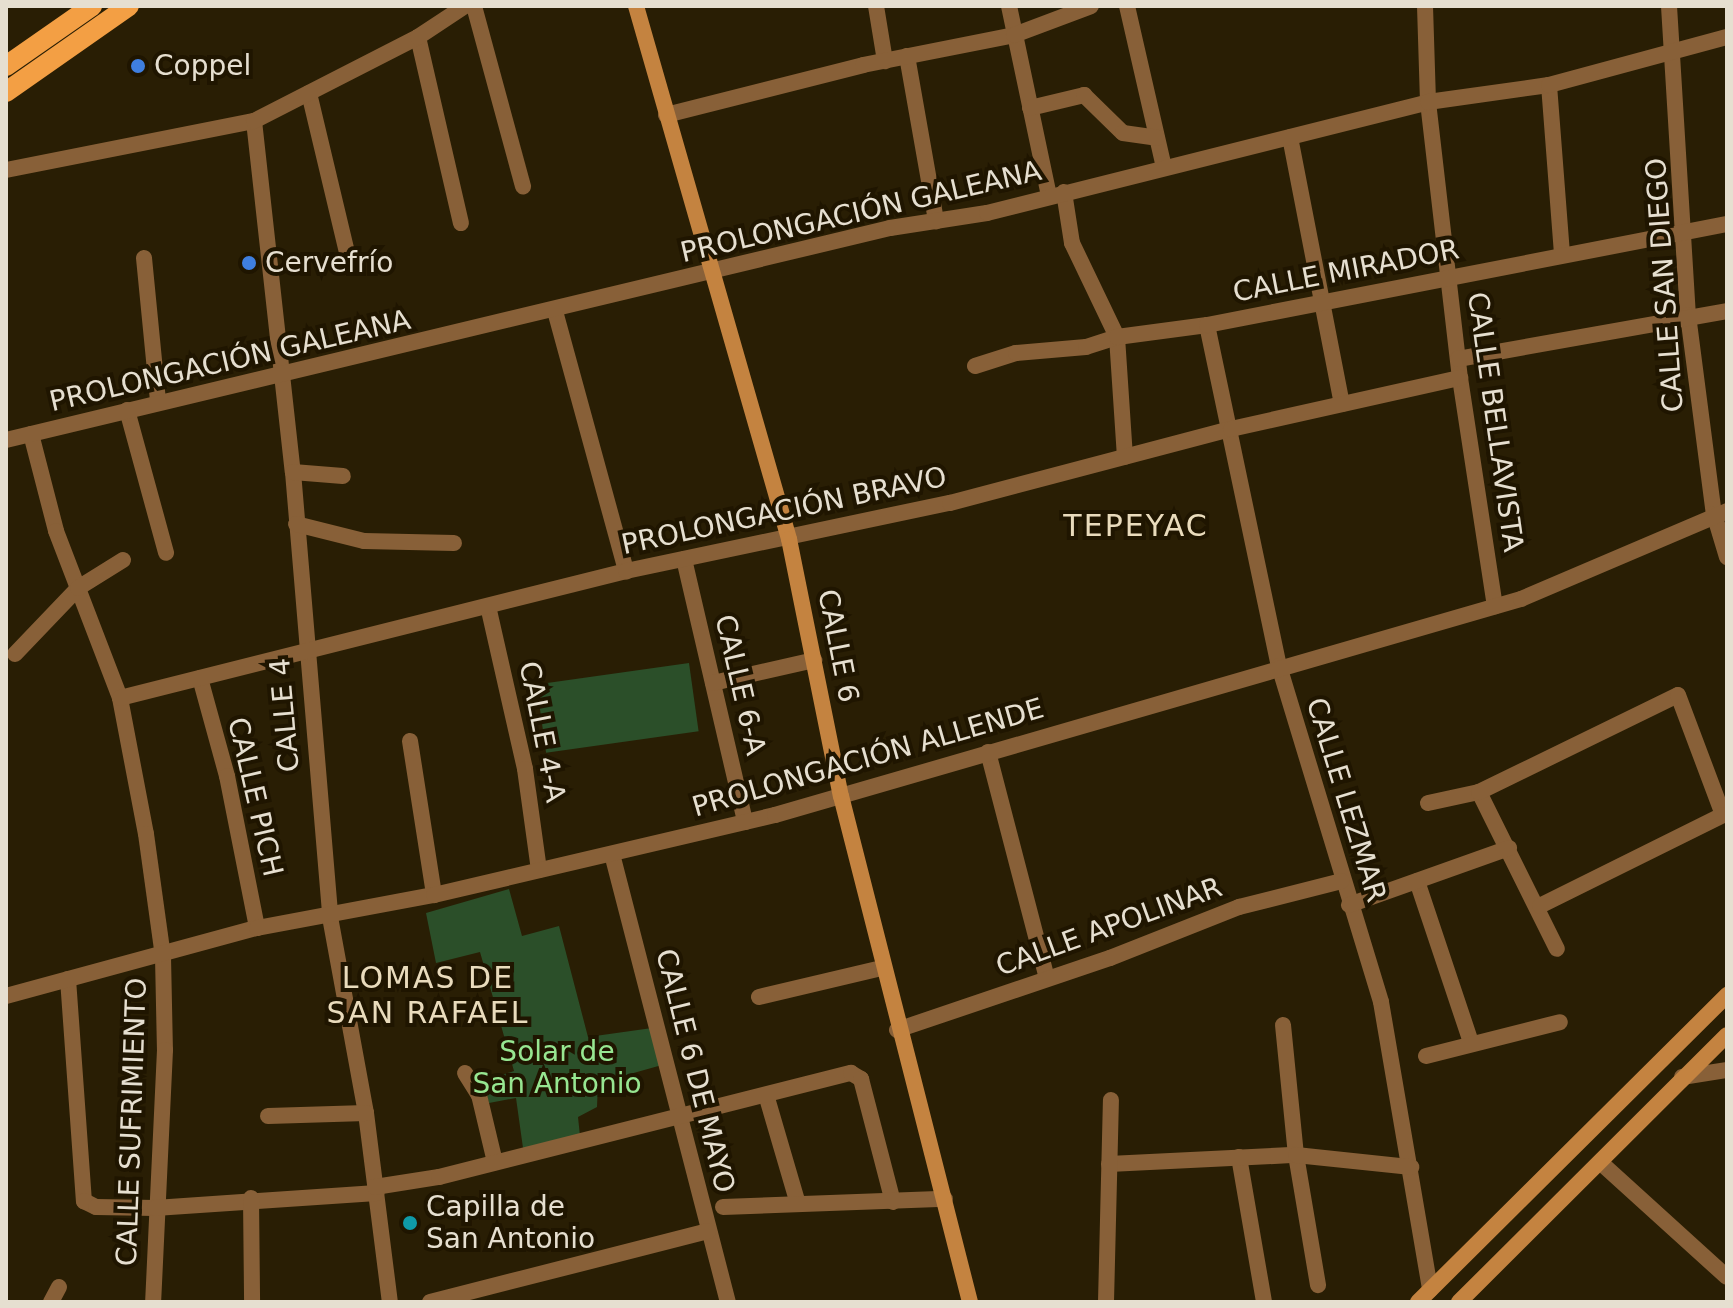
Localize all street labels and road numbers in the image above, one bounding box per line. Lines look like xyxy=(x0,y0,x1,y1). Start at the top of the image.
street label: PROLONGACIÓN GALEANA xyxy=(677,154,1045,270)
street label: CALLE SAN DIEGO xyxy=(1639,157,1691,413)
street label: CALLE MIRADOR xyxy=(1230,233,1462,309)
street label: CALLE BELLAVISTA xyxy=(1460,290,1530,554)
street label: PROLONGACIÓN GALEANA xyxy=(46,303,414,419)
street label: PROLONGACIÓN BRAVO xyxy=(618,460,950,562)
street label: CALLE 6 xyxy=(811,587,865,705)
street label: CALLE 6-A xyxy=(708,612,772,758)
street label: CALLE 4 xyxy=(263,657,307,773)
street label: CALLE 4-A xyxy=(512,659,572,805)
street label: PROLONGACIÓN ALLENDE xyxy=(688,692,1048,824)
street label: CALLE LEZMAR xyxy=(1299,694,1393,906)
street label: CALLE PICH xyxy=(220,714,290,880)
street label: CALLE APOLINAR xyxy=(991,871,1227,983)
street label: CALLE 6 DE MAYO xyxy=(648,946,742,1196)
street label: CALLE SUFRIMIENTO xyxy=(110,977,154,1267)

